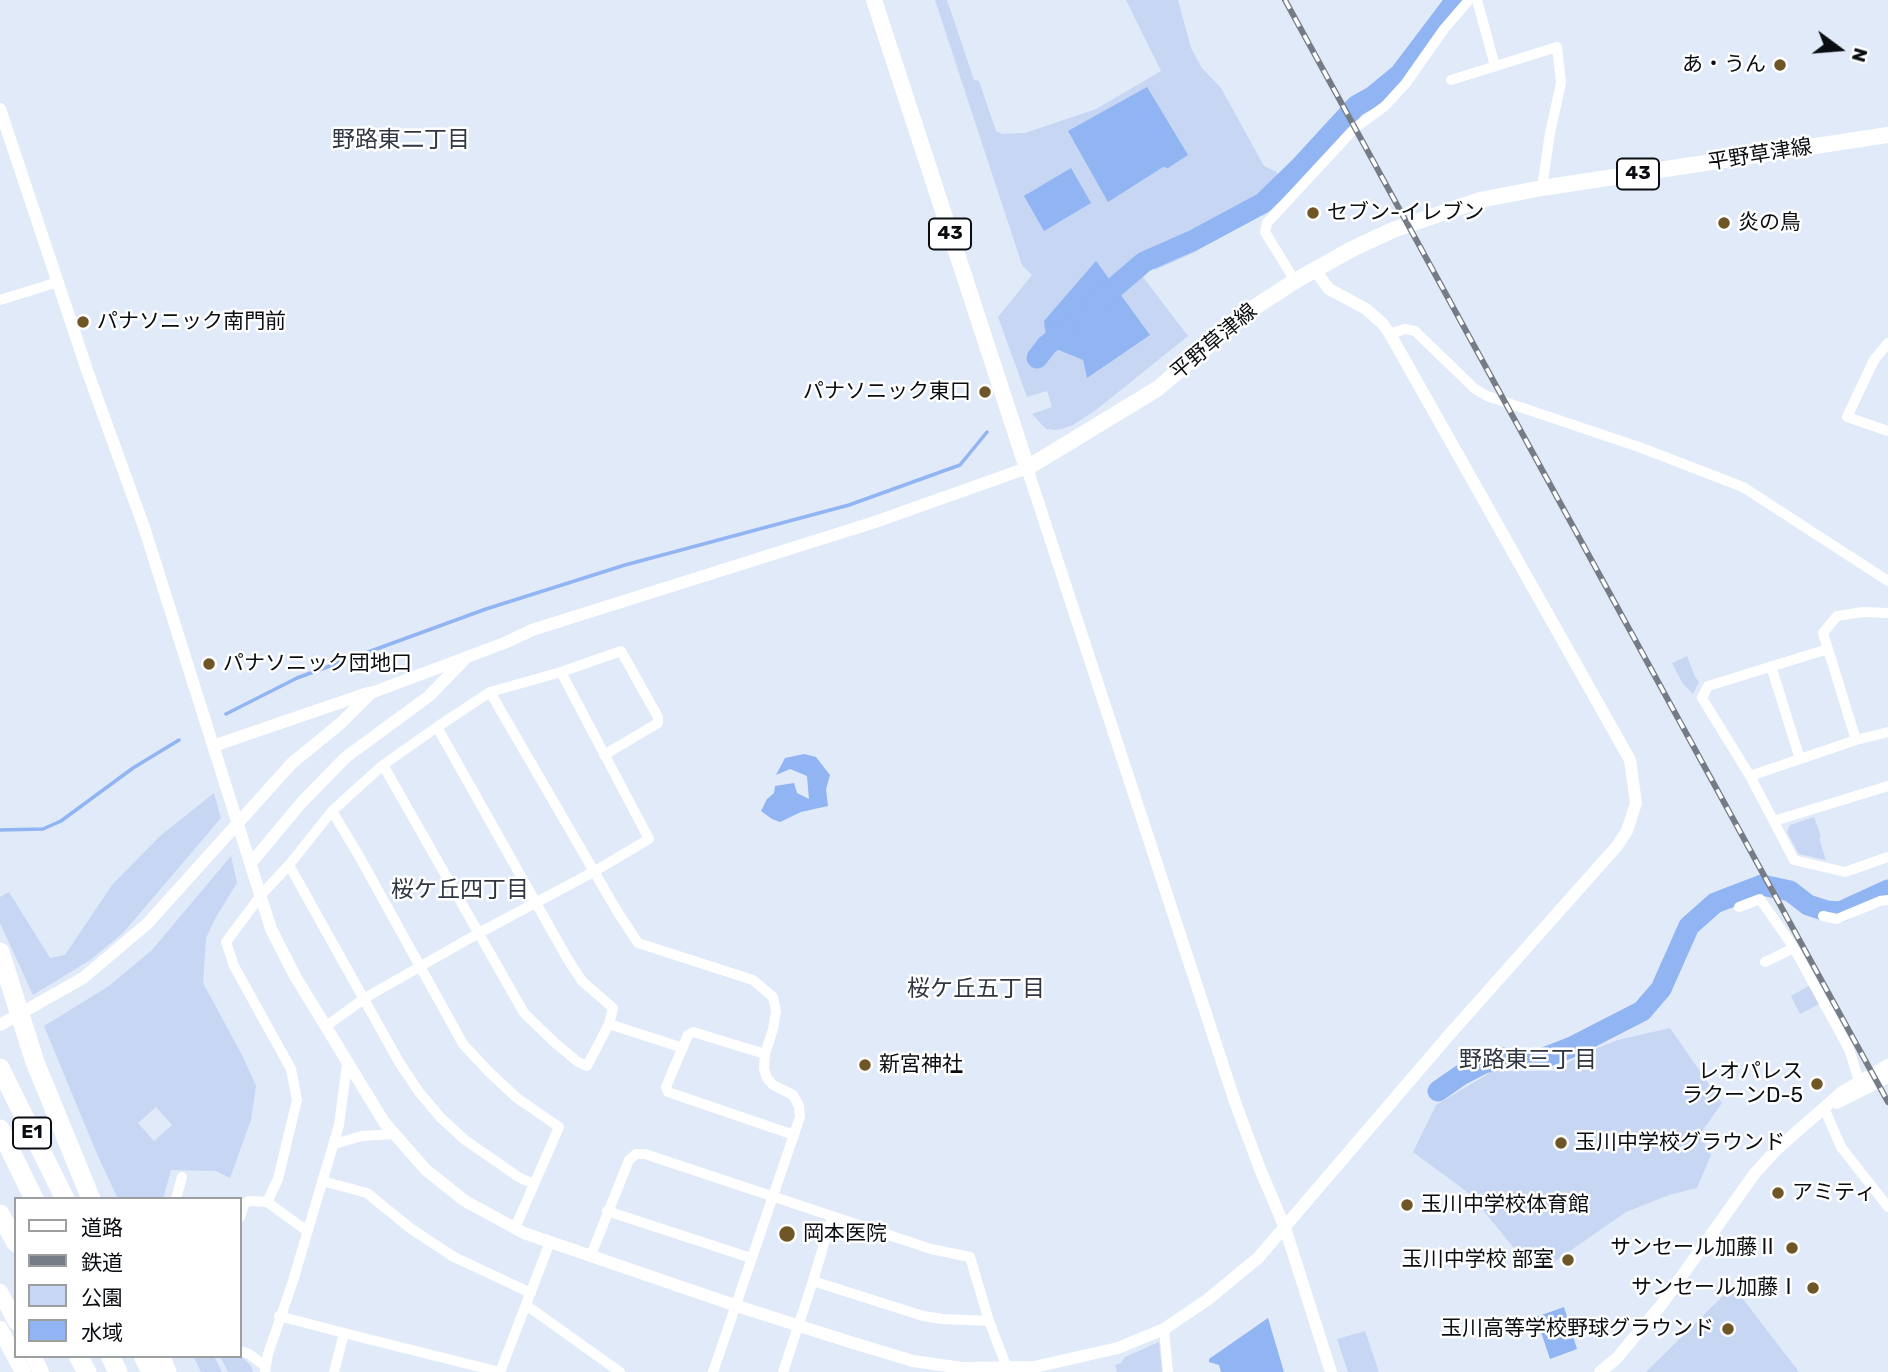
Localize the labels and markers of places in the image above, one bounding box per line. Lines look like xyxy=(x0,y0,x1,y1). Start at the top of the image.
place label: あ・うん xyxy=(1682,52,1766,78)
marker: あ・うん xyxy=(1772,57,1788,73)
place label: セブン-イレブン xyxy=(1327,200,1484,226)
marker: セブン-イレブン xyxy=(1305,205,1321,221)
place label: 炎の鳥 xyxy=(1738,210,1801,236)
marker: 炎の鳥 xyxy=(1716,215,1732,231)
place label: パナソニック南門前 xyxy=(97,309,286,335)
marker: パナソニック南門前 xyxy=(75,314,91,330)
place label: パナソニック東口 xyxy=(803,379,971,405)
marker: パナソニック東口 xyxy=(977,384,993,400)
place label: パナソニック団地口 xyxy=(223,651,412,677)
marker: パナソニック団地口 xyxy=(201,656,217,672)
place label: 新宮神社 xyxy=(879,1052,963,1078)
marker: 新宮神社 xyxy=(857,1057,873,1073)
place label: レオパレス ラクーンD-5 xyxy=(1682,1059,1803,1109)
marker: レオパレス ラクーンD-5 xyxy=(1809,1076,1825,1092)
place label: 玉川中学校グラウンド xyxy=(1575,1130,1785,1156)
marker: 玉川中学校グラウンド xyxy=(1553,1135,1569,1151)
place label: アミティ xyxy=(1792,1180,1876,1206)
marker: アミティ xyxy=(1770,1185,1786,1201)
place label: 玉川中学校体育館 xyxy=(1421,1192,1589,1218)
marker: 玉川中学校体育館 xyxy=(1399,1197,1415,1213)
place label: 岡本医院 xyxy=(803,1221,887,1247)
marker: 岡本医院 xyxy=(777,1224,797,1244)
place label: サンセール加藤Ⅱ xyxy=(1610,1235,1778,1261)
marker: サンセール加藤Ⅱ xyxy=(1784,1240,1800,1256)
place label: 玉川中学校 部室 xyxy=(1402,1247,1554,1273)
marker: 玉川中学校 部室 xyxy=(1560,1252,1576,1268)
place label: サンセール加藤Ⅰ xyxy=(1631,1275,1799,1301)
marker: サンセール加藤Ⅰ xyxy=(1805,1280,1821,1296)
place label: 玉川高等学校野球グラウンド xyxy=(1441,1316,1714,1342)
marker: 玉川高等学校野球グラウンド xyxy=(1720,1321,1736,1337)

